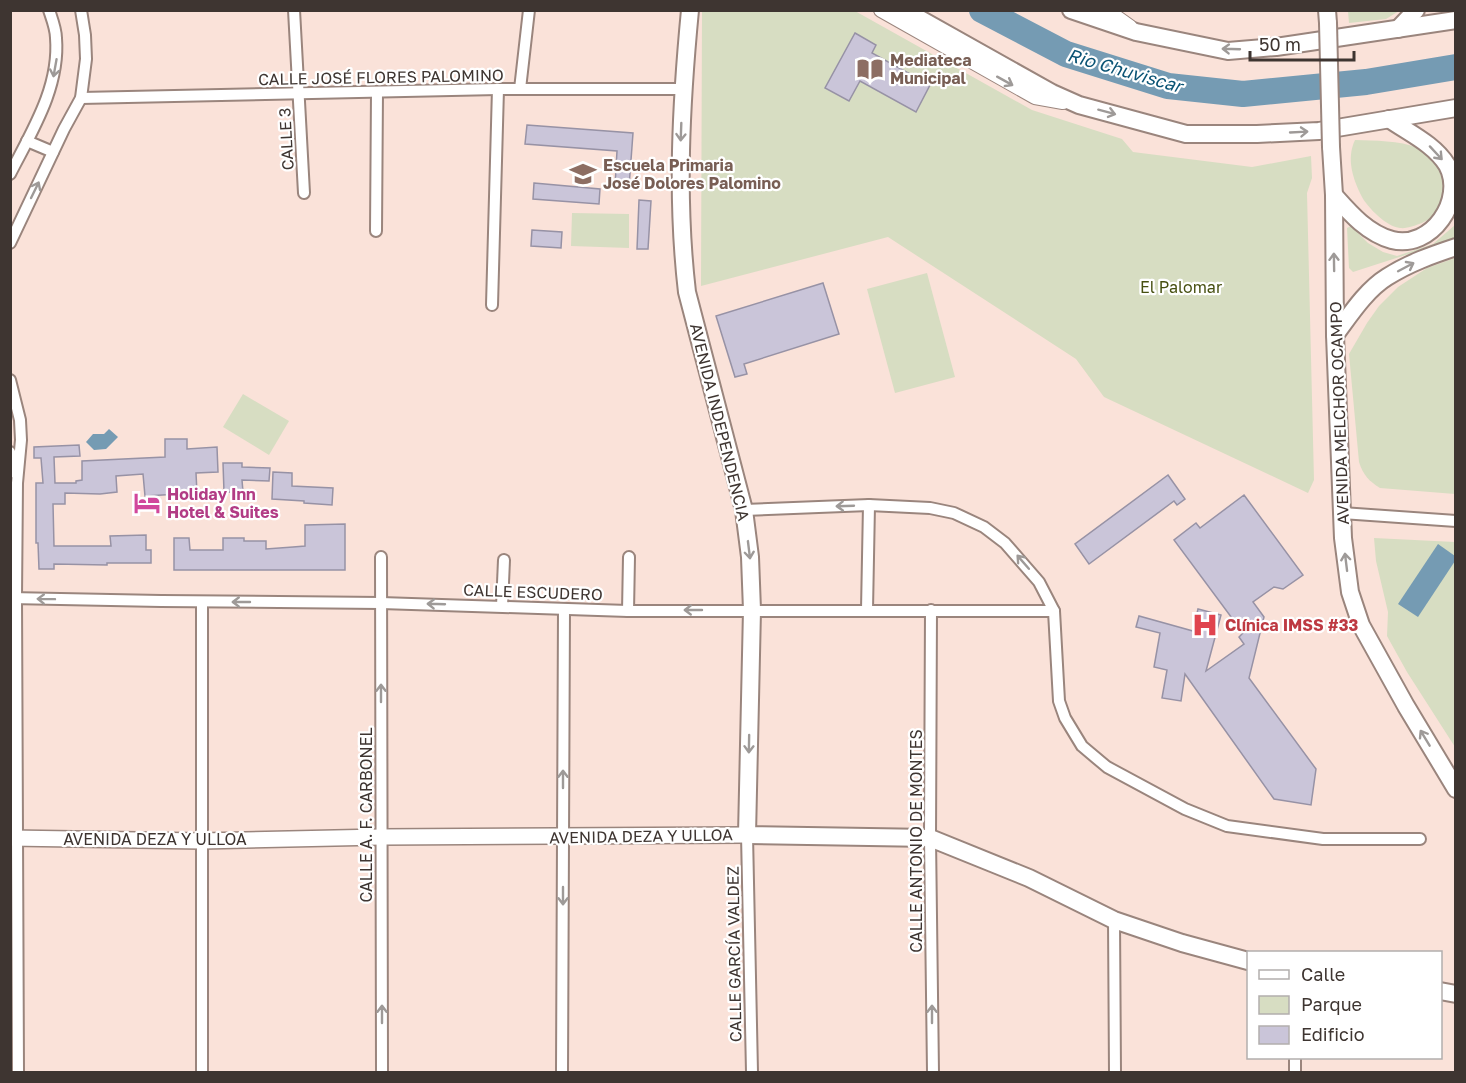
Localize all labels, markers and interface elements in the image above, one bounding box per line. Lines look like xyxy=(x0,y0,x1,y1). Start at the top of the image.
scale bar xyxy=(1250,24,1354,62)
text: 50 m xyxy=(1259,33,1301,55)
water label: Rio Chuviscar xyxy=(1065,43,1188,98)
one-way arrow xyxy=(1222,44,1242,55)
place label: Mediateca Municipal xyxy=(890,50,972,88)
library icon: Mediateca Municipal xyxy=(855,54,885,84)
one-way arrow xyxy=(49,57,60,77)
street label: CALLE JOSÉ FLORES PALOMINO xyxy=(258,65,504,89)
one-way arrow xyxy=(996,76,1014,87)
street label: CALLE 3 xyxy=(274,107,298,171)
one-way arrow xyxy=(1097,107,1116,119)
one-way arrow xyxy=(676,121,687,141)
one-way arrow xyxy=(1289,126,1309,137)
one-way arrow xyxy=(1429,146,1444,161)
place label: Escuela Primaria José Dolores Palomino xyxy=(603,155,781,193)
school or university icon: Escuela Primaria José Dolores Palomino xyxy=(568,159,598,189)
one-way arrow xyxy=(30,182,41,200)
one-way arrow xyxy=(1328,253,1340,273)
one-way arrow xyxy=(1397,261,1415,272)
park label: El Palomar xyxy=(1140,277,1222,297)
street label: AVENIDA MELCHOR OCAMPO xyxy=(1325,301,1353,525)
street label: AVENIDA INDEPENDENCIA xyxy=(686,321,754,523)
place label: Holiday Inn Hotel & Suites xyxy=(167,484,279,522)
hotel icon: Holiday Inn Hotel & Suites xyxy=(132,488,162,518)
one-way arrow xyxy=(836,500,856,511)
one-way arrow xyxy=(744,539,755,559)
one-way arrow xyxy=(1340,553,1351,572)
one-way arrow xyxy=(1016,555,1030,570)
street label: CALLE ESCUDERO xyxy=(463,580,603,604)
one-way arrow xyxy=(36,593,56,604)
one-way arrow xyxy=(231,596,251,608)
one-way arrow xyxy=(426,598,446,610)
one-way arrow xyxy=(684,604,704,616)
hospital icon: Clínica IMSS #33 xyxy=(1190,610,1220,640)
place label: Clínica IMSS #33 xyxy=(1225,615,1358,635)
one-way arrow xyxy=(375,684,387,704)
street label: CALLE A. F. CARBONEL xyxy=(356,727,376,903)
street label: CALLE ANTONIO DE MONTES xyxy=(906,729,926,953)
one-way arrow xyxy=(1419,730,1431,747)
one-way arrow xyxy=(743,734,755,754)
one-way arrow xyxy=(557,769,569,789)
street label: AVENIDA DEZA Y ULLOA xyxy=(549,824,733,848)
street label: AVENIDA DEZA Y ULLOA xyxy=(63,829,247,849)
street label: CALLE GARCÍA VALDEZ xyxy=(722,866,746,1042)
one-way arrow xyxy=(557,885,569,905)
legend xyxy=(1247,951,1442,1059)
text: Calle xyxy=(1301,963,1345,985)
text: Parque xyxy=(1301,993,1362,1015)
one-way arrow xyxy=(376,1005,388,1025)
one-way arrow xyxy=(927,1005,938,1025)
text: Edificio xyxy=(1301,1023,1365,1045)

